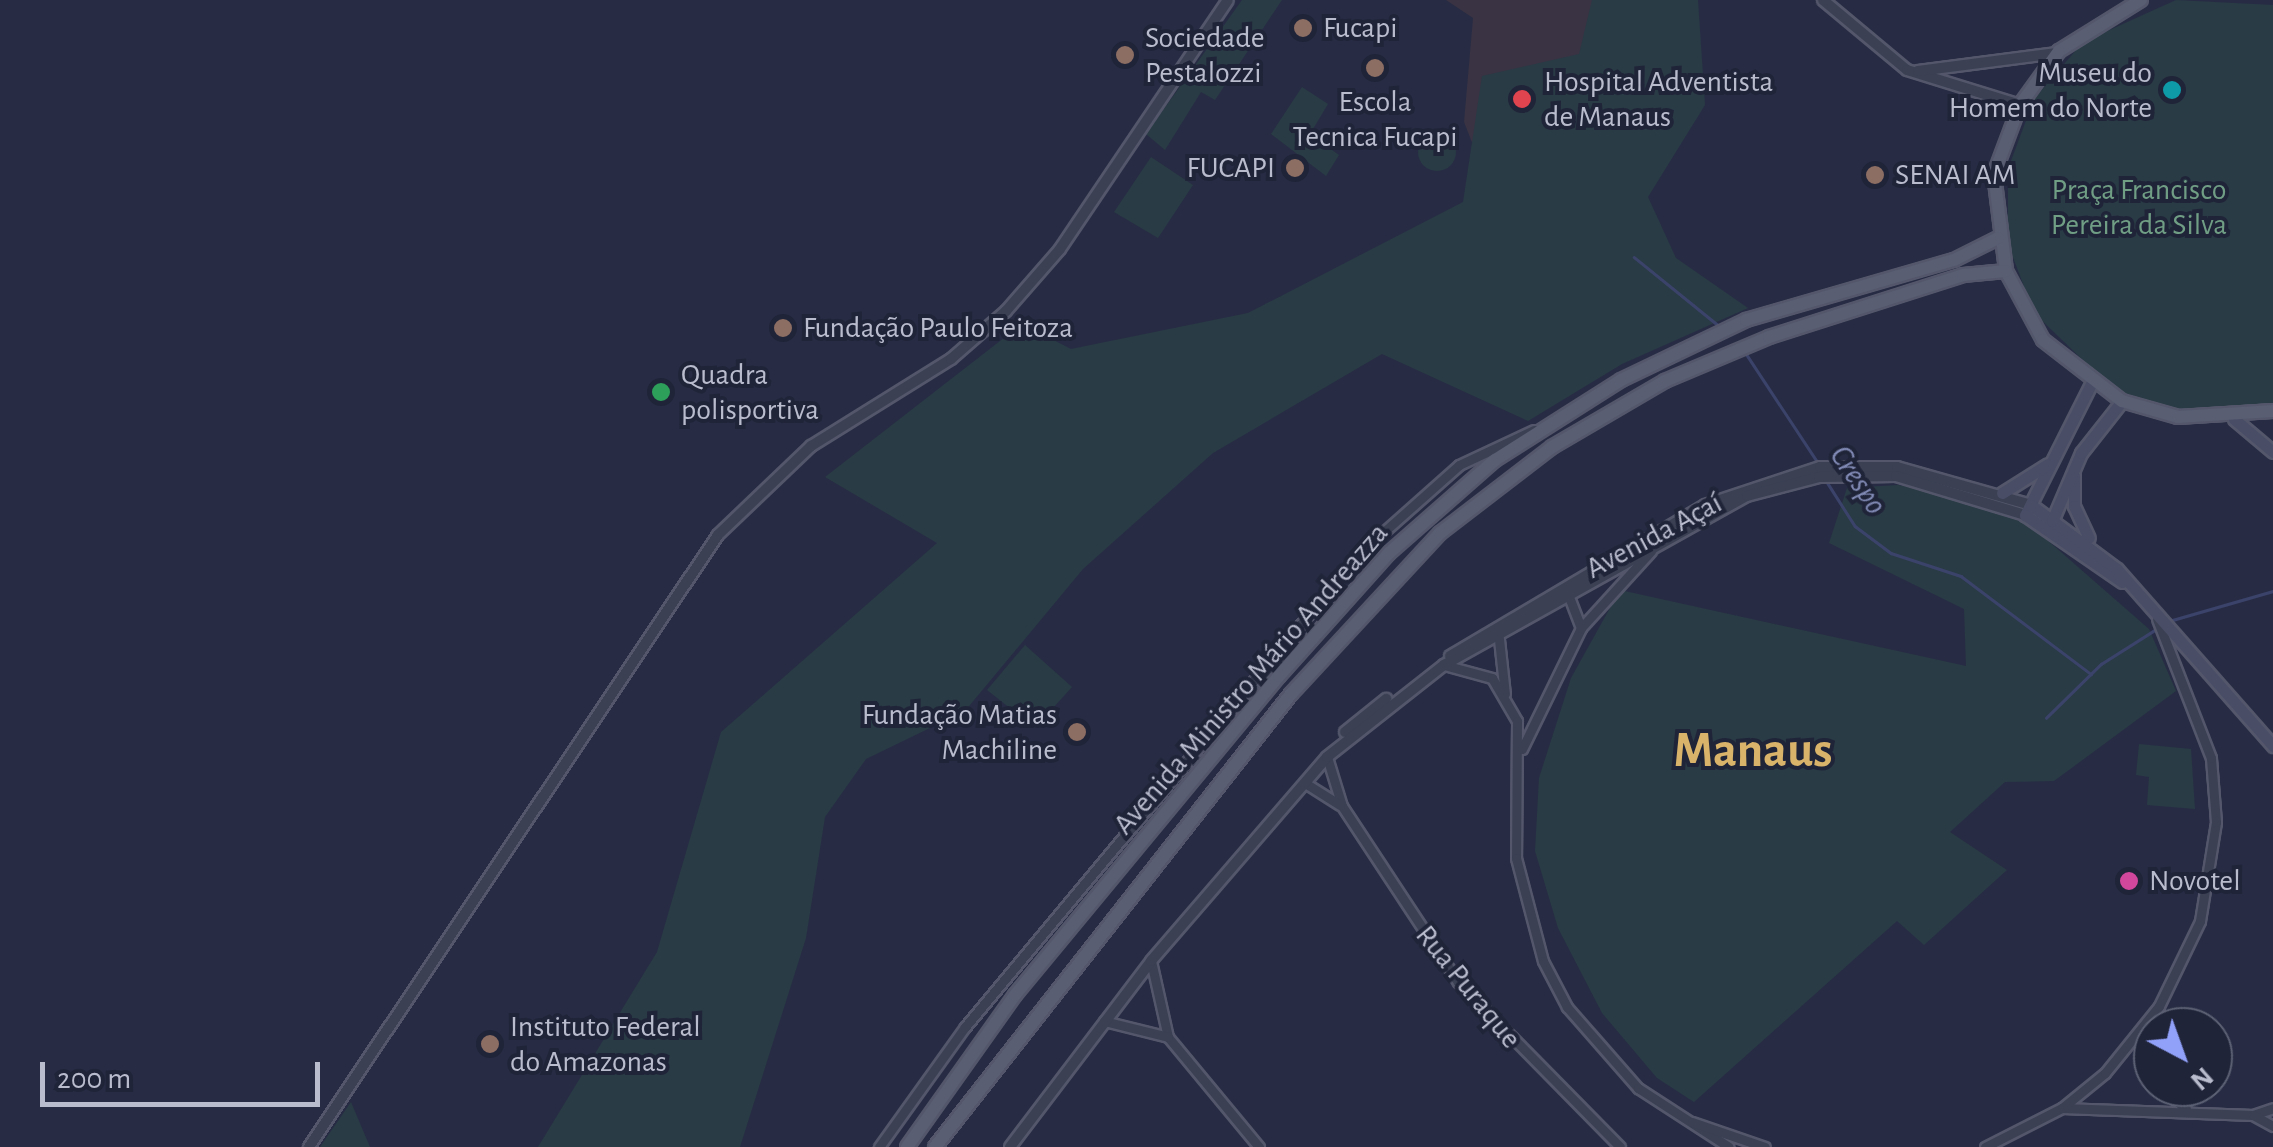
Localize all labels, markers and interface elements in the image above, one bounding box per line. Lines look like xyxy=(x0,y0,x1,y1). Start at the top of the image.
place label: Fucapi xyxy=(1323,10,1398,46)
marker: Fucapi xyxy=(1292,17,1314,39)
place label: Sociedade Pestalozzi xyxy=(1145,20,1265,90)
marker: Sociedade Pestalozzi xyxy=(1114,44,1136,66)
place label: Museu do Homem do Norte xyxy=(1949,55,2152,126)
marker: Escola Tecnica Fucapi xyxy=(1364,57,1386,79)
place label: Hospital Adventista de Manaus xyxy=(1544,64,1773,134)
marker: Museu do Homem do Norte xyxy=(2161,79,2183,101)
place label: Escola Tecnica Fucapi xyxy=(1292,84,1458,154)
marker: Hospital Adventista de Manaus xyxy=(1509,86,1535,112)
place label: FUCAPI xyxy=(1187,150,1275,186)
marker: FUCAPI xyxy=(1284,157,1306,179)
place label: SENAI AM xyxy=(1895,157,2015,193)
marker: SENAI AM xyxy=(1864,164,1886,186)
park label: Praça Francisco Pereira da Silva xyxy=(2051,172,2227,242)
place label: Fundação Paulo Feitoza xyxy=(803,310,1073,346)
marker: Fundação Paulo Feitoza xyxy=(772,317,794,339)
place label: Quadra polisportiva xyxy=(681,357,819,428)
marker: Quadra polisportiva xyxy=(650,381,672,403)
water label: Crespo xyxy=(1821,438,1895,522)
street label: Avenida Açaí xyxy=(1580,485,1728,587)
street label: Avenida Ministro Mário Andreazza xyxy=(1106,516,1396,842)
place label: Fundação Matias Machiline xyxy=(862,697,1057,768)
marker: Fundação Matias Machiline xyxy=(1066,721,1088,743)
district label: Manaus xyxy=(1674,722,1832,782)
place label: Novotel xyxy=(2149,863,2241,899)
marker: Novotel xyxy=(2118,870,2140,892)
street label: Rua Puraque xyxy=(1407,918,1529,1056)
north arrow xyxy=(2133,1007,2233,1107)
place label: Instituto Federal do Amazonas xyxy=(510,1009,701,1080)
marker: Instituto Federal do Amazonas xyxy=(479,1033,501,1055)
scale bar xyxy=(45,1042,325,1104)
text: N xyxy=(2185,1061,2218,1095)
text: 200 m xyxy=(57,1064,131,1094)

